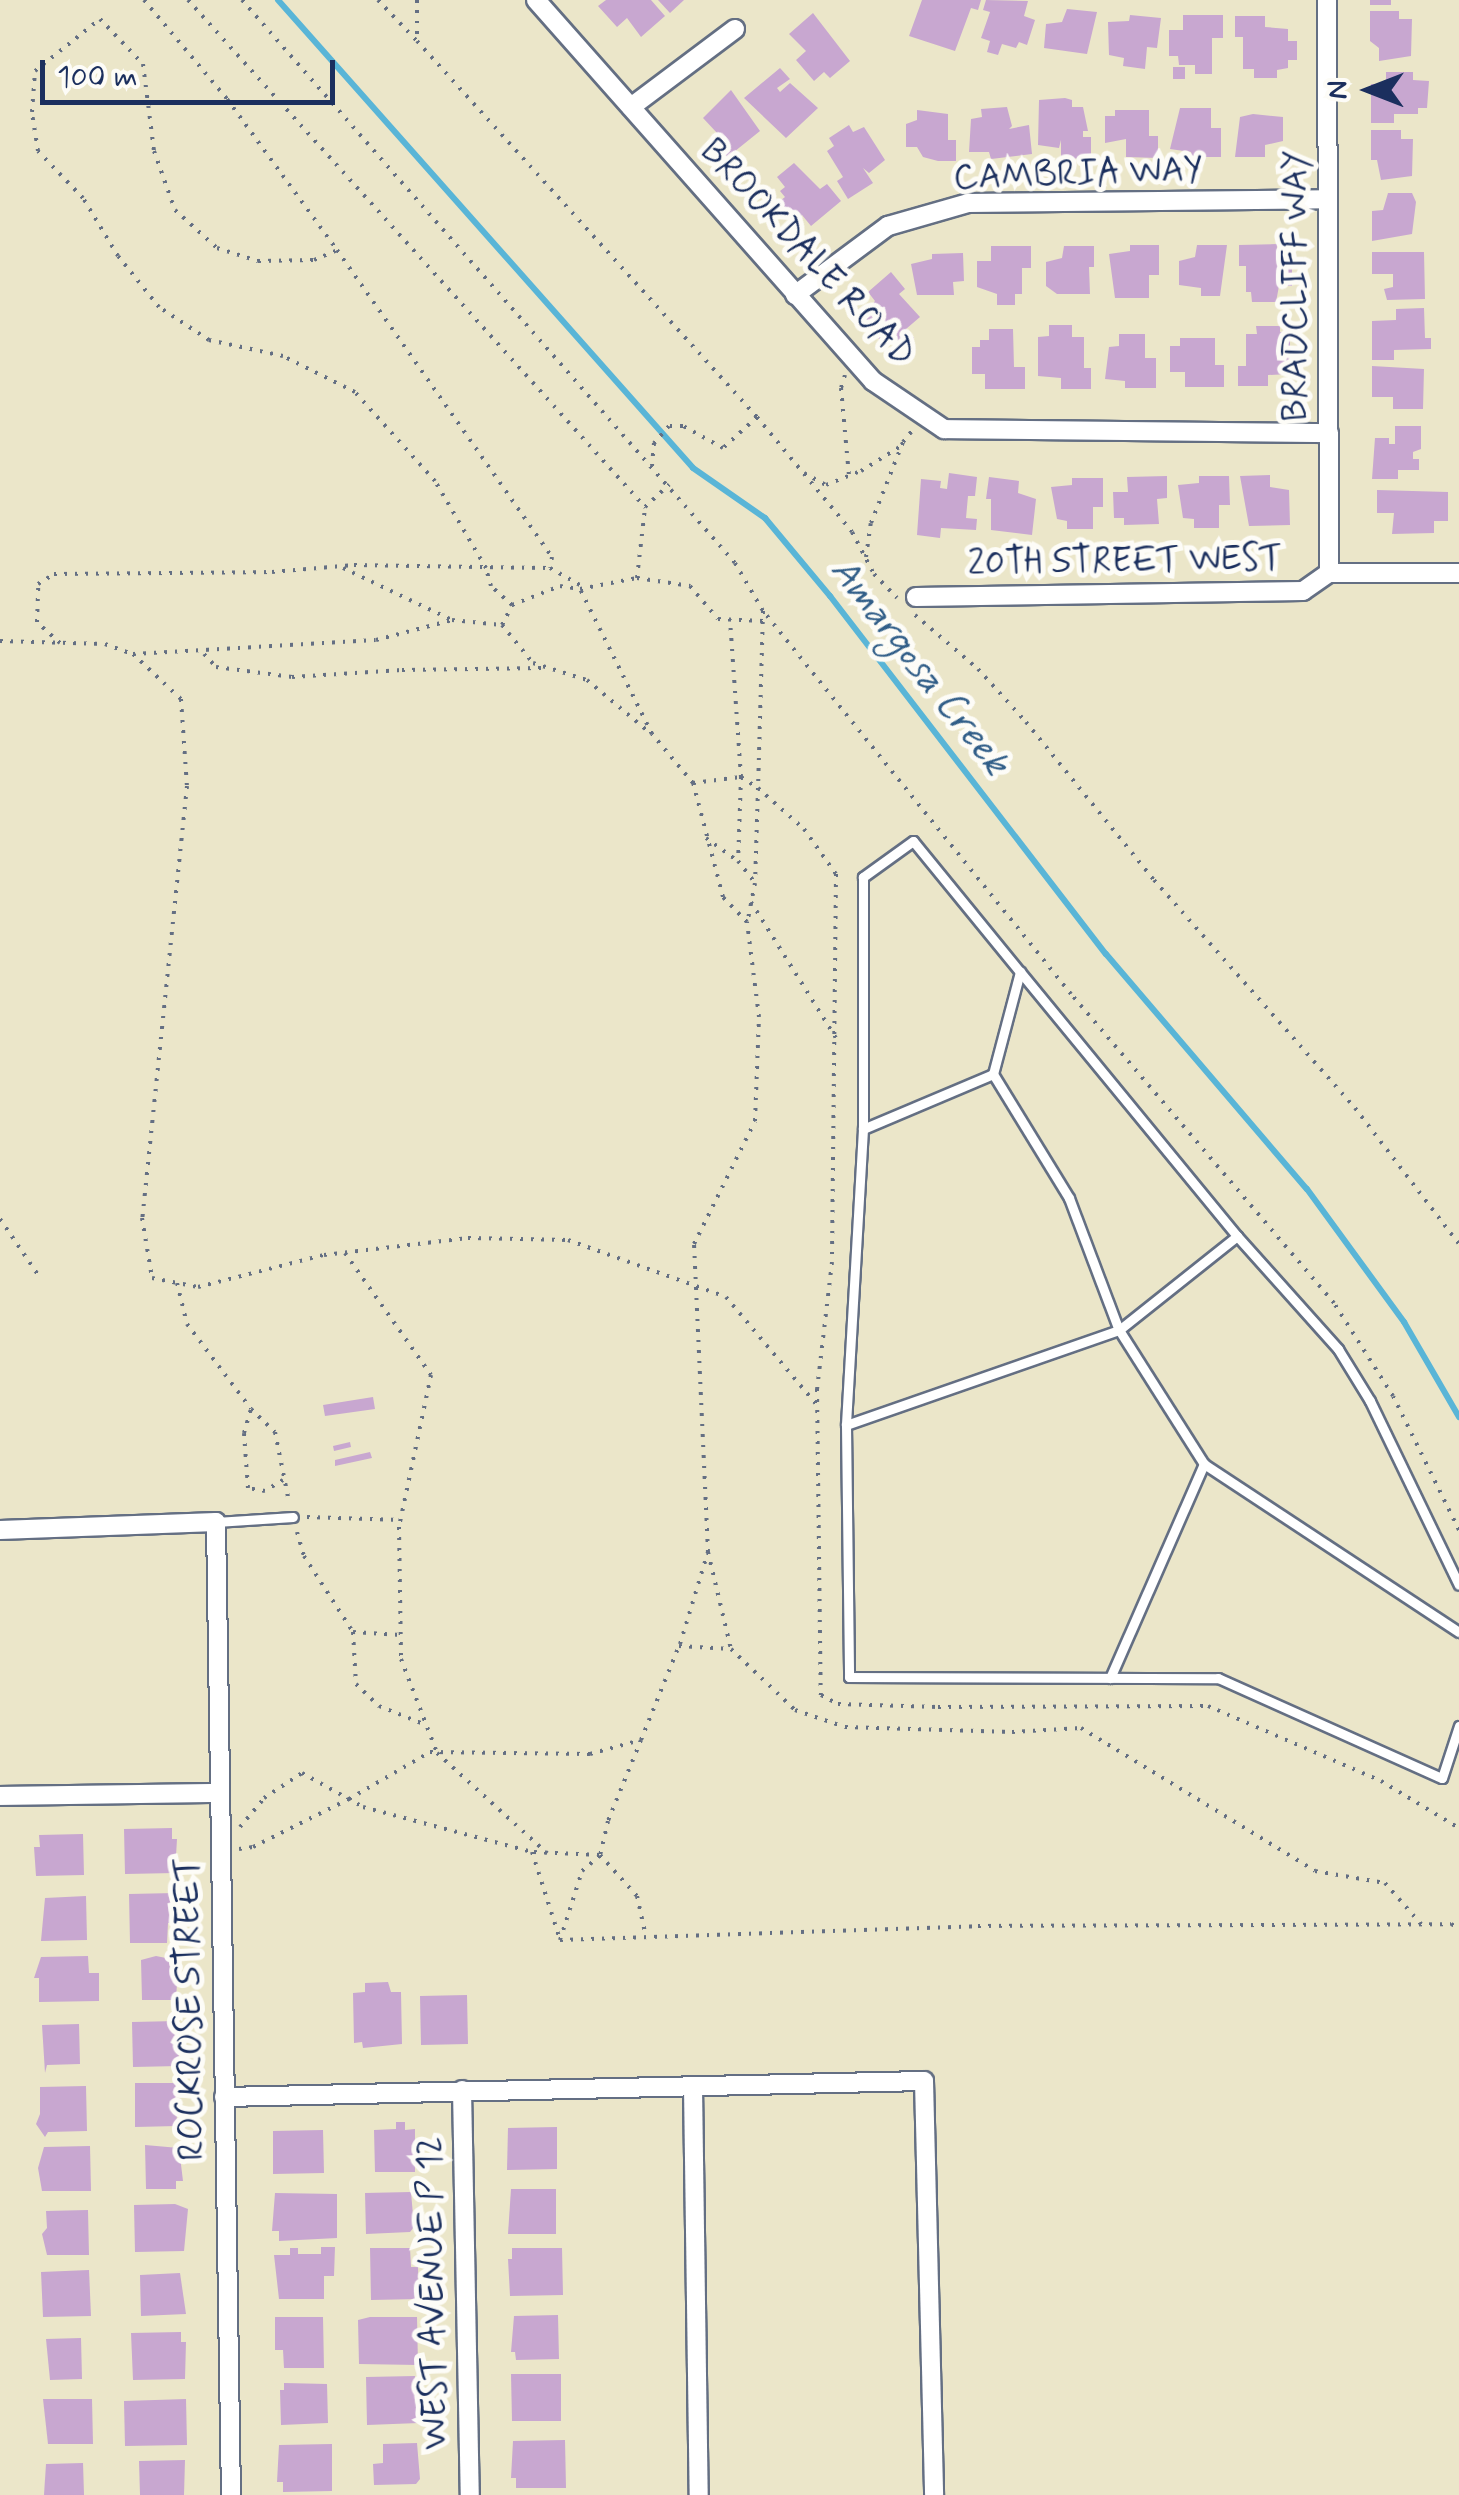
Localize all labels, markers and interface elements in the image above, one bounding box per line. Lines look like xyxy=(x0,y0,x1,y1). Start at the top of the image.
scale bar xyxy=(45,40,340,102)
north arrow xyxy=(1319,40,1419,140)
text: 100 m xyxy=(57,58,138,97)
text: N xyxy=(1320,81,1357,99)
street label: BROOKDALE ROAD xyxy=(692,132,922,374)
street label: CAMBRIA WAY xyxy=(953,149,1203,199)
street label: BRADCLIFF WAY xyxy=(1275,149,1317,423)
street label: 20TH STREET WEST xyxy=(965,537,1285,585)
water label: Amargosa Creek xyxy=(820,549,1018,785)
street label: ROCKROSE STREET xyxy=(166,1855,214,2163)
street label: WEST AVENUE P 12 xyxy=(409,2136,457,2450)

